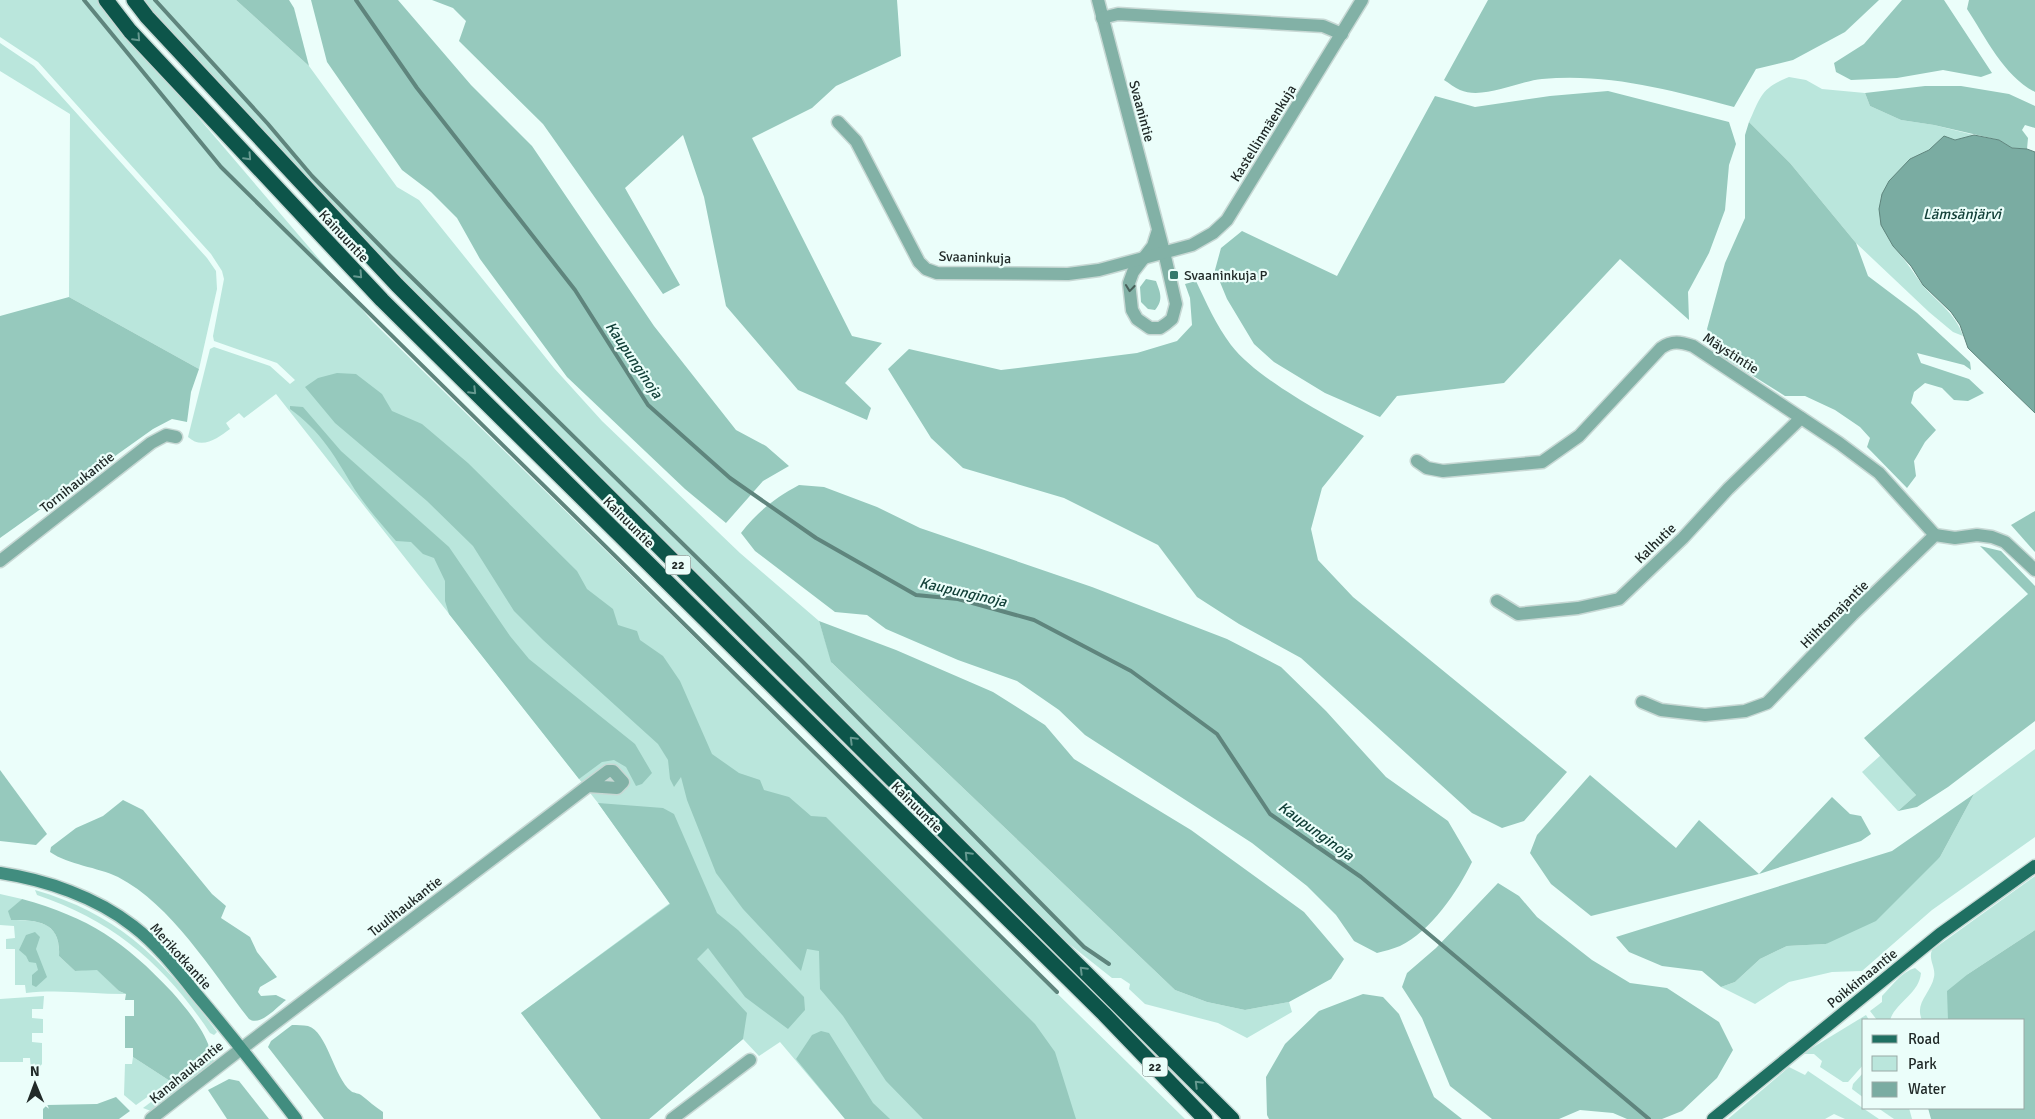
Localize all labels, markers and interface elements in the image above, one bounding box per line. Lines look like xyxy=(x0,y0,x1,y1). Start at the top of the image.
one-way arrow xyxy=(131,32,140,41)
street label: Svaanintie xyxy=(1125,79,1158,144)
street label: Kastellinmäenkuja xyxy=(1227,82,1300,185)
one-way arrow xyxy=(242,151,251,160)
water label: Lämsänjärvi xyxy=(1923,205,2002,223)
street label: Kainuuntie xyxy=(315,207,372,266)
street label: Svaaninkuja xyxy=(938,248,1012,267)
place label: Svaaninkuja P xyxy=(1184,267,1268,284)
marker: Svaaninkuja P xyxy=(1168,269,1180,281)
one-way arrow xyxy=(353,270,362,279)
one-way arrow xyxy=(1124,284,1135,292)
water label: Kaupunginoja xyxy=(602,318,667,402)
street label: Mäystintie xyxy=(1700,329,1762,378)
one-way arrow xyxy=(467,385,476,394)
street label: Tornihaukantie xyxy=(37,448,118,517)
street label: Kainuuntie xyxy=(599,493,658,552)
street label: Kalhutie xyxy=(1631,520,1679,567)
road number: 22 xyxy=(666,556,690,574)
water label: Kaupunginoja xyxy=(918,573,1009,611)
street label: Hiihtomajantie xyxy=(1797,577,1872,652)
one-way arrow xyxy=(850,737,859,746)
street label: Kainuuntie xyxy=(887,778,946,837)
water label: Kaupunginoja xyxy=(1275,798,1358,865)
one-way arrow xyxy=(965,852,974,861)
street label: Tuulihaukantie xyxy=(365,872,446,940)
street label: Merikotkantie xyxy=(146,919,215,993)
street label: Poikkimaantie xyxy=(1824,945,1901,1012)
one-way arrow xyxy=(1079,967,1088,976)
legend xyxy=(1862,1019,2025,1109)
text: Road xyxy=(1908,1030,1940,1048)
street label: Kanahaukantie xyxy=(146,1037,227,1107)
text: Park xyxy=(1908,1055,1937,1073)
road number: 22 xyxy=(1142,1058,1168,1076)
north arrow xyxy=(10,1059,60,1109)
text: N xyxy=(30,1063,40,1080)
text: Water xyxy=(1908,1080,1946,1098)
one-way arrow xyxy=(1195,1081,1204,1090)

